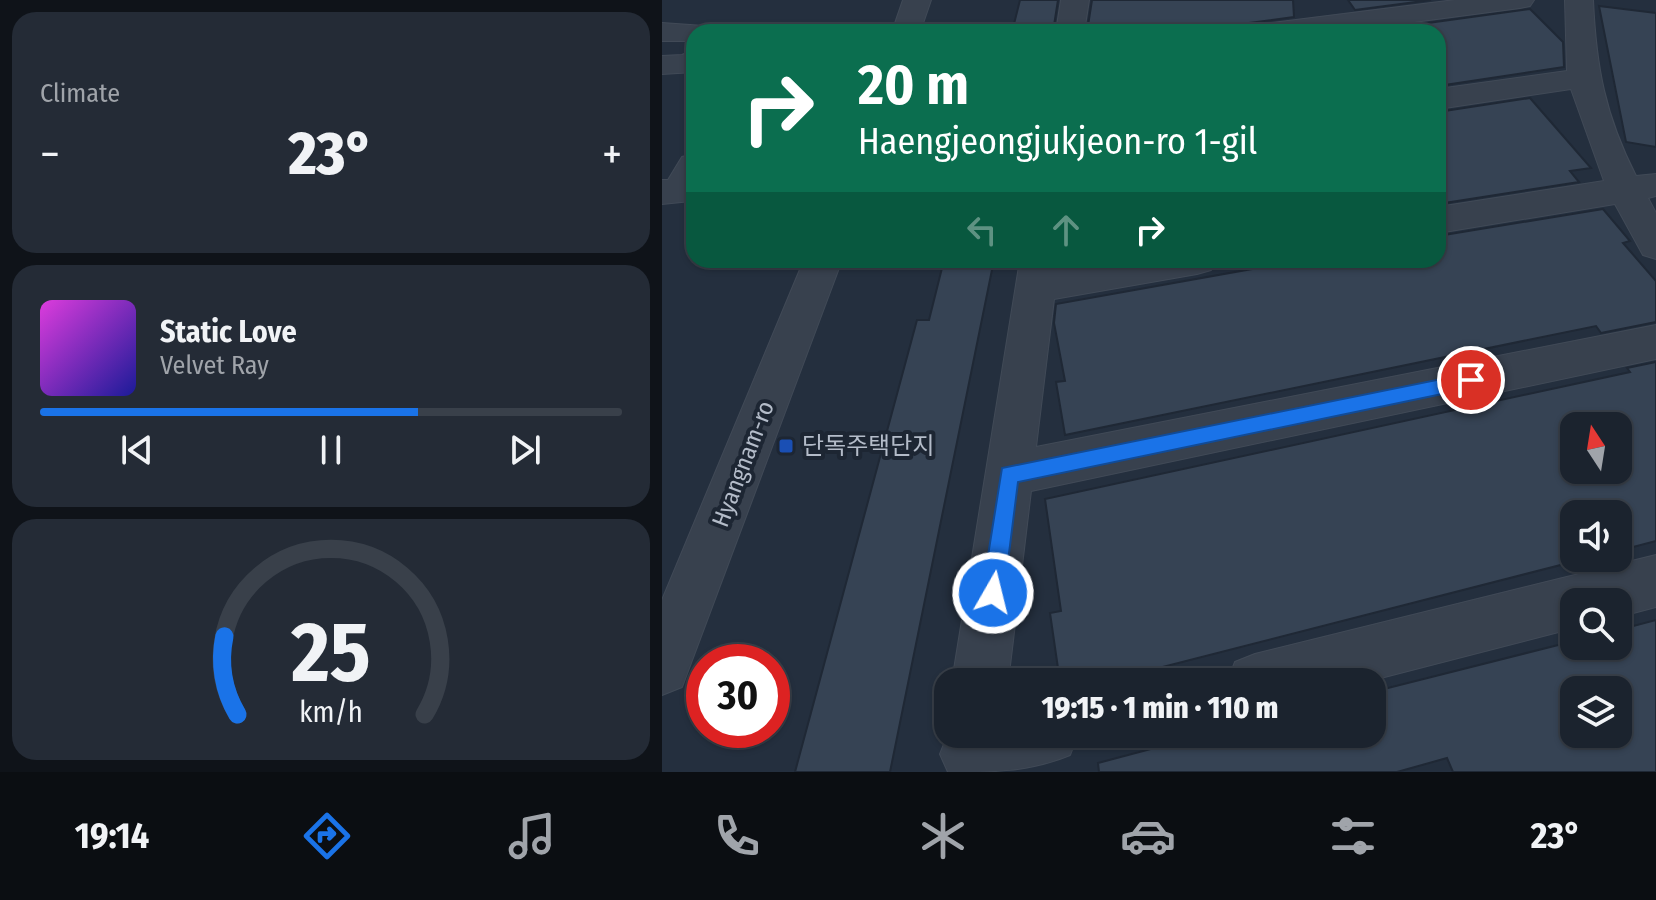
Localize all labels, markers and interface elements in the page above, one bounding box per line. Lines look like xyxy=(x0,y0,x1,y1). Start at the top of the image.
text: 20 m xyxy=(858,52,969,119)
icon: right xyxy=(726,56,830,160)
text: Climate xyxy=(40,78,120,109)
text: 23° xyxy=(288,118,373,190)
text: Haengjeongjukjeon-ro 1-gil xyxy=(858,120,1257,164)
text: − xyxy=(40,128,60,181)
text: + xyxy=(602,128,622,181)
icon: left xyxy=(960,208,1004,252)
icon: ahead xyxy=(1044,208,1088,252)
icon: right xyxy=(1128,208,1172,252)
text: Static Love xyxy=(160,314,297,350)
pin xyxy=(1437,346,1505,414)
text: Velvet Ray xyxy=(160,350,269,381)
icon: arrive xyxy=(1449,358,1493,402)
street label: Hyangnam-ro xyxy=(706,397,780,531)
north arrow xyxy=(1560,412,1632,484)
map controls xyxy=(1560,412,1632,748)
icon: previous xyxy=(115,428,159,472)
icon: pause xyxy=(309,428,353,472)
icon: next xyxy=(503,428,547,472)
place label: 단독주택단지 xyxy=(802,432,934,460)
marker: 단독주택단지 xyxy=(777,437,795,455)
button: sound xyxy=(1560,500,1632,572)
position arrow xyxy=(951,551,1035,635)
button: search xyxy=(1560,588,1632,660)
text: 25 xyxy=(290,603,371,703)
speed limit sign: 30 xyxy=(686,644,790,748)
button: layers xyxy=(1560,676,1632,748)
text: 19:15 · 1 min · 110 m xyxy=(1042,690,1278,726)
text: km/h xyxy=(299,696,363,731)
icon: directions xyxy=(299,808,355,864)
icon: music xyxy=(504,808,560,864)
icon: phone xyxy=(709,808,765,864)
icon: climate xyxy=(915,808,971,864)
icon: car xyxy=(1120,808,1176,864)
icon: filters xyxy=(1325,808,1381,864)
text: 19:14 xyxy=(75,814,149,858)
text: 23° xyxy=(1531,814,1581,858)

